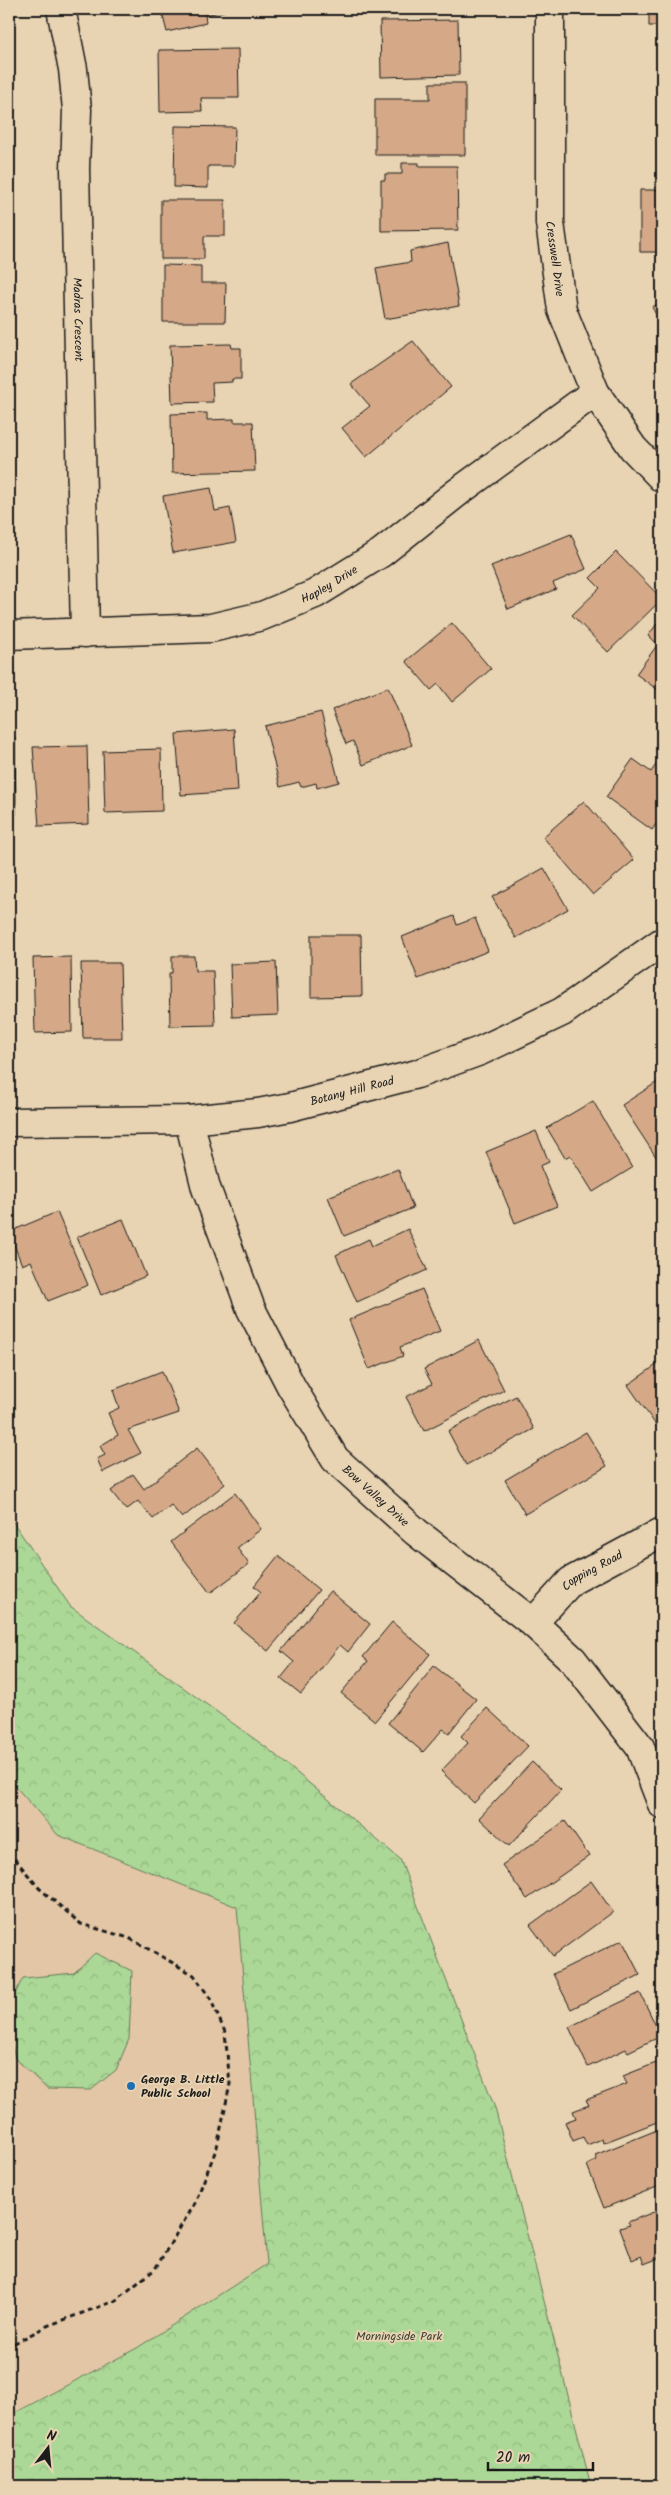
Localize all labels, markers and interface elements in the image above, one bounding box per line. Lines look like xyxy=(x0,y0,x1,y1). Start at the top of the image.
street label: Cresswell Drive xyxy=(540,220,570,298)
street label: Madras Crescent xyxy=(68,277,89,362)
street label: Hapley Drive xyxy=(298,560,362,608)
street label: Botany Hill Road xyxy=(308,1071,397,1111)
street label: Bow Valley Drive xyxy=(338,1460,414,1532)
street label: Copping Road xyxy=(557,1545,627,1595)
place label: George B. Little Public School xyxy=(141,2070,225,2103)
marker: George B. Little Public School xyxy=(125,2080,137,2092)
park label: Morningside Park xyxy=(356,2327,442,2346)
north arrow xyxy=(22,2422,72,2472)
text: N xyxy=(44,2425,59,2448)
scale bar xyxy=(488,2440,594,2472)
text: 20 m xyxy=(496,2446,530,2470)

